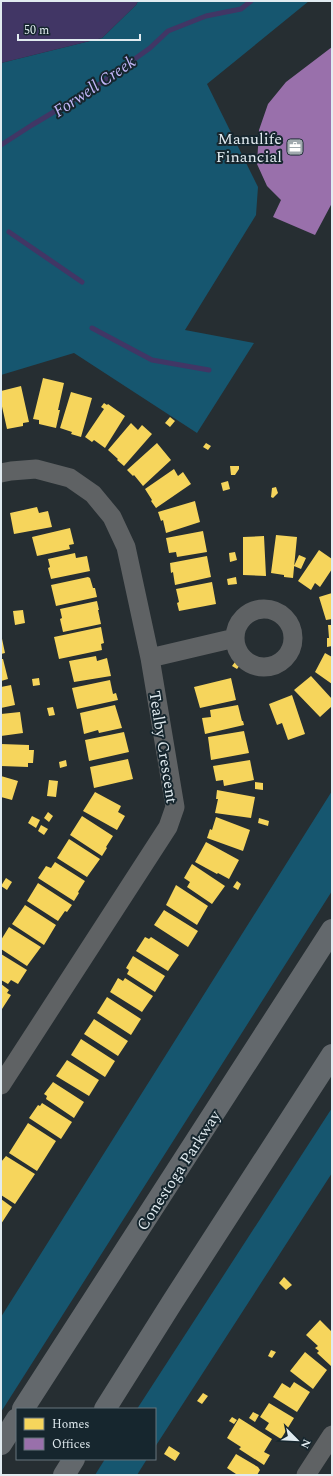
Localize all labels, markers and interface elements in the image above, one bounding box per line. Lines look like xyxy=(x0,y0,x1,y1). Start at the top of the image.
scale bar xyxy=(18,16,140,42)
text: 50 m xyxy=(24,21,49,40)
water label: Forwell Creek xyxy=(48,49,141,124)
place label: Manulife Financial xyxy=(216,127,282,169)
office icon: Manulife Financial xyxy=(285,137,305,157)
street label: Tealby Crescent xyxy=(142,689,184,806)
street label: Conestoga Parkway xyxy=(131,1105,228,1235)
legend xyxy=(16,1408,156,1460)
text: Homes xyxy=(52,1415,90,1434)
north arrow xyxy=(277,1420,317,1460)
text: Offices xyxy=(52,1435,91,1454)
text: N xyxy=(296,1436,315,1451)

